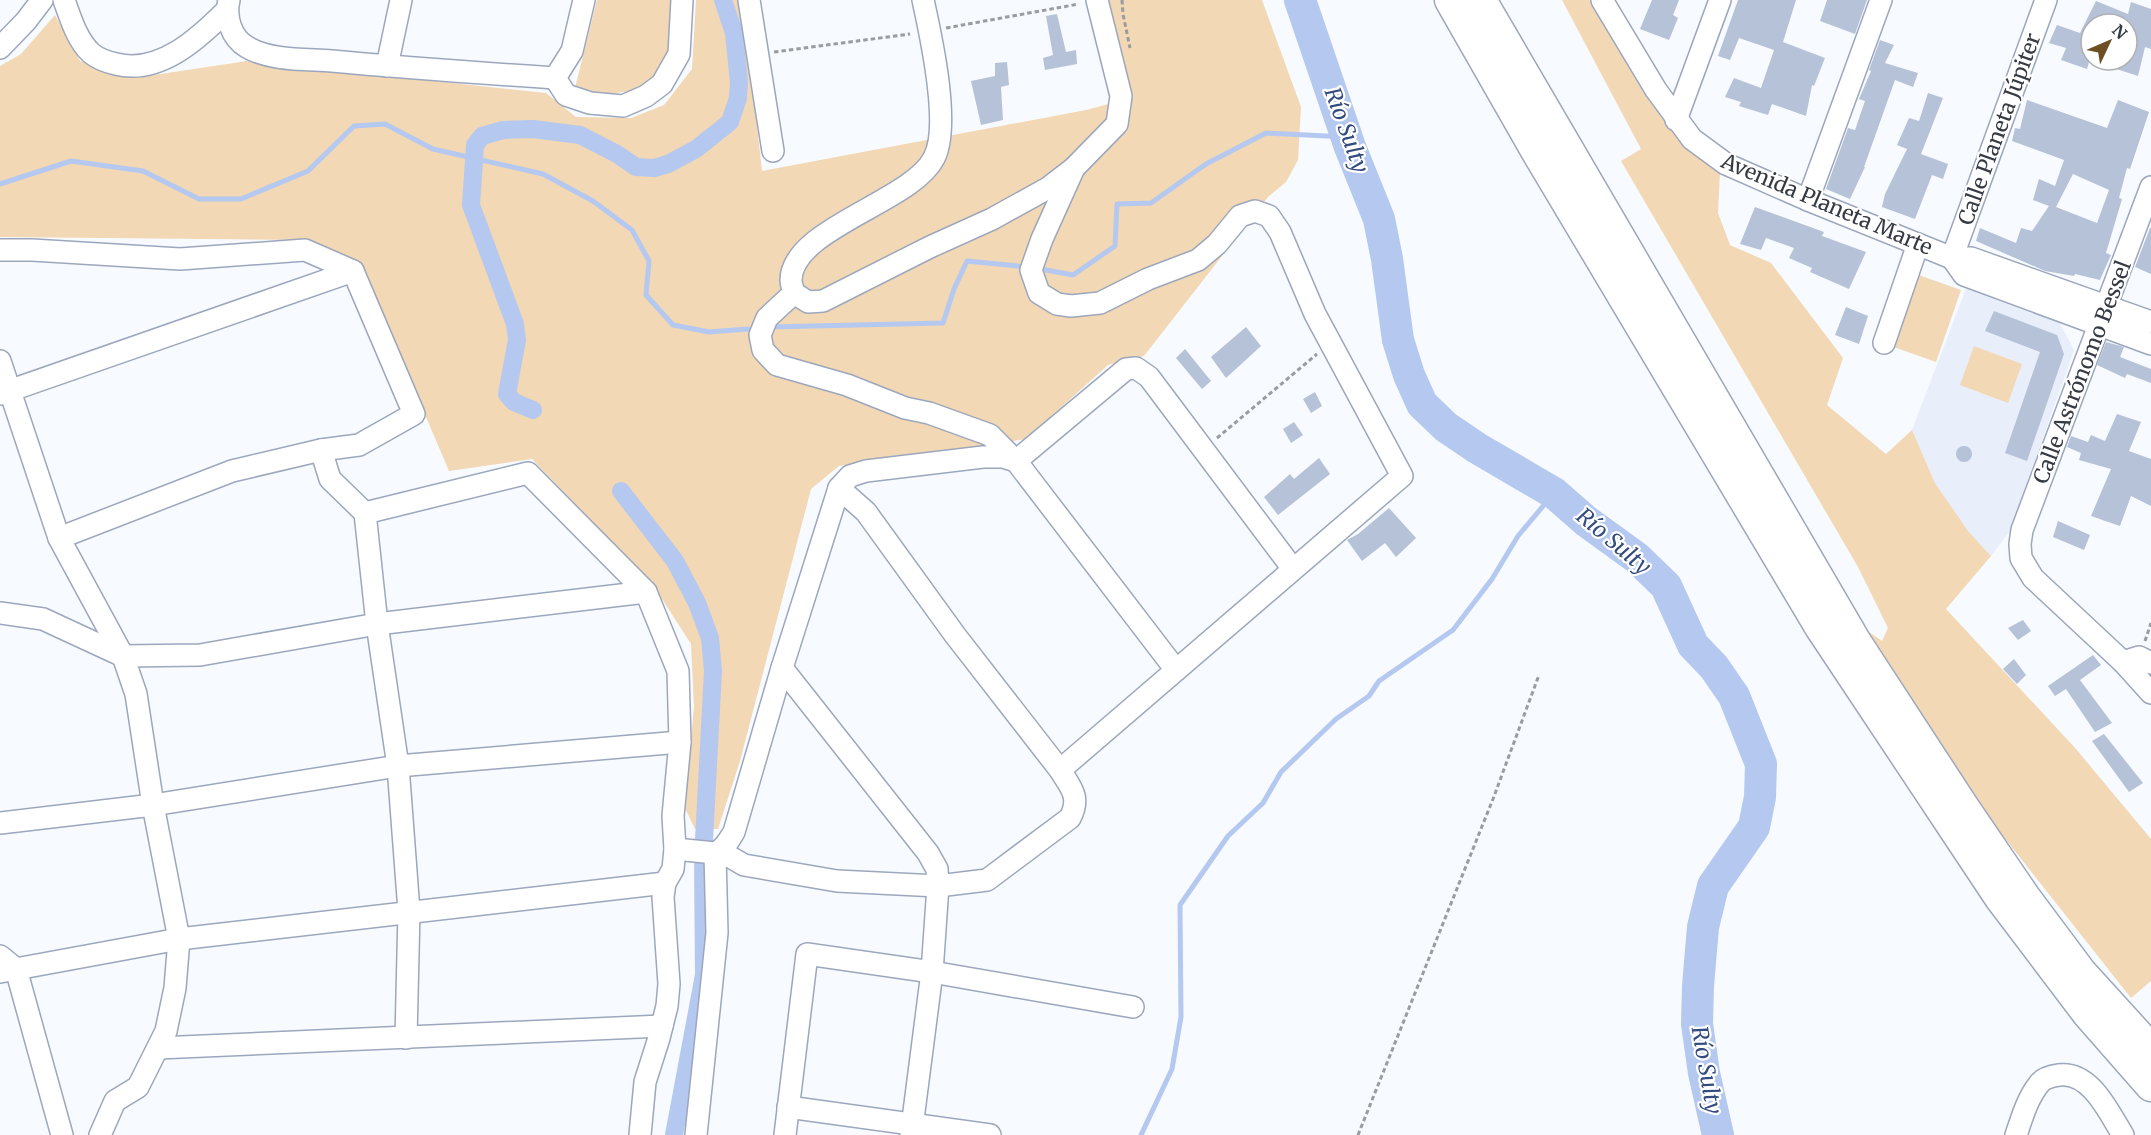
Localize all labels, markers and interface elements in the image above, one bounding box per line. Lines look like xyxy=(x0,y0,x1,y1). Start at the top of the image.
north arrow xyxy=(2079,12,2139,72)
text: N xyxy=(2108,20,2132,43)
street label: Calle Planeta Júpiter xyxy=(1952,29,2046,229)
water label: Río Sulty xyxy=(1319,84,1375,176)
street label: Avenida Planeta Marte xyxy=(1716,147,1937,261)
street label: Calle Astrónomo Bessel xyxy=(2027,256,2137,487)
water label: Río Sulty xyxy=(1571,502,1657,580)
water label: Río Sulty xyxy=(1686,1024,1728,1116)

